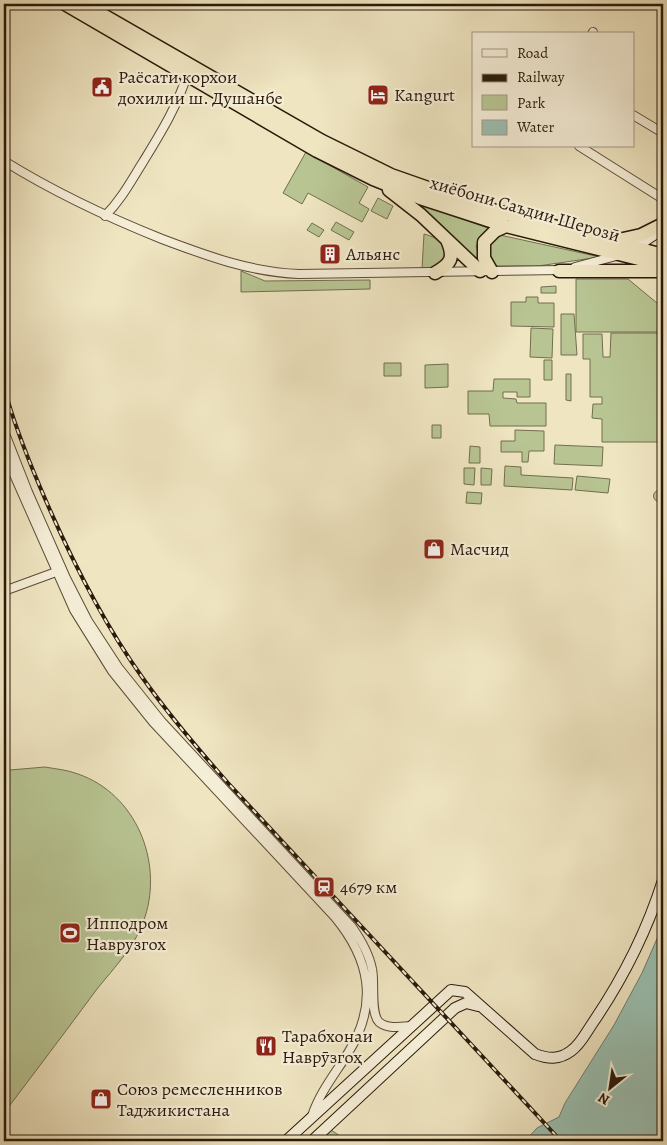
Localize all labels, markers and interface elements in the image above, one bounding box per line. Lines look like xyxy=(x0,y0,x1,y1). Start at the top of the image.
legend xyxy=(472,32,634,148)
text: Road xyxy=(517,43,549,63)
place label: Раёсати корхои дохилии ш. Душанбе xyxy=(117,65,283,110)
text: Railway xyxy=(517,67,565,87)
public building icon: Раёсати корхои дохилии ш. Душанбе xyxy=(90,75,114,99)
hotel icon: Kangurt xyxy=(366,83,390,107)
place label: Kangurt xyxy=(394,83,455,107)
text: Park xyxy=(517,93,546,113)
text: Water xyxy=(516,117,554,137)
street label: хиёбони Саъдии Шерозӣ xyxy=(427,170,623,248)
building icon: Альянс xyxy=(318,242,342,266)
place label: Альянс xyxy=(345,242,400,266)
shop icon: Масчид xyxy=(422,537,446,561)
place label: Масчид xyxy=(450,537,509,561)
station icon: 4679 км xyxy=(312,875,336,899)
place label: 4679 км xyxy=(340,875,397,899)
place label: Ипподром Наврузгох xyxy=(86,911,168,956)
sports icon: Ипподром Наврузгох xyxy=(58,921,82,945)
place label: Тарабхонаи Наврӯзгоҳ xyxy=(282,1024,373,1069)
restaurant icon: Тарабхонаи Наврӯзгоҳ xyxy=(254,1034,278,1058)
north arrow xyxy=(584,1062,634,1112)
place label: Союз ремесленников Таджикистана xyxy=(117,1077,283,1122)
shop icon: Союз ремесленников Таджикистана xyxy=(89,1087,113,1111)
text: N xyxy=(595,1088,613,1110)

